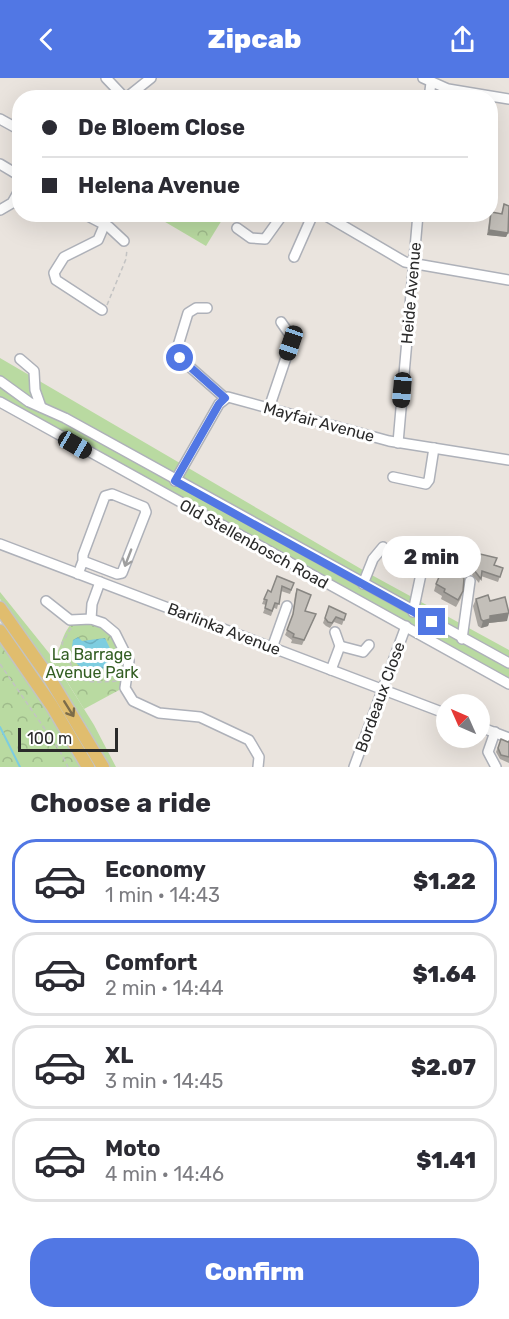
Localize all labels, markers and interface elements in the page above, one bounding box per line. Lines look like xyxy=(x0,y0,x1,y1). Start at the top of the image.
icon: back xyxy=(30,23,63,56)
text: Zipcab xyxy=(208,23,301,55)
icon: share xyxy=(446,23,479,56)
text: De Bloem Close xyxy=(78,114,245,141)
text: Helena Avenue xyxy=(78,172,240,199)
street label: Heide Avenue xyxy=(397,241,425,345)
car xyxy=(277,323,305,363)
route start xyxy=(166,344,193,371)
car xyxy=(391,371,413,409)
street label: Mayfair Avenue xyxy=(261,398,377,446)
car xyxy=(55,428,95,462)
street label: Old Stellenbosch Road xyxy=(176,495,332,593)
callout: 2 min xyxy=(382,535,482,577)
text: 2 min xyxy=(404,545,459,569)
one-way arrow xyxy=(122,549,133,567)
street label: Barlinka Avenue xyxy=(165,599,283,659)
route end xyxy=(418,608,445,635)
street label: Bordeaux Close xyxy=(351,639,409,755)
park label: La Barrage Avenue Park xyxy=(45,645,139,682)
north arrow xyxy=(436,694,490,748)
map controls xyxy=(436,694,490,748)
one-way arrow xyxy=(62,700,75,717)
scale bar xyxy=(18,725,118,752)
text: 100 m xyxy=(27,729,72,748)
text: Choose a ride xyxy=(30,787,211,819)
icon: car xyxy=(33,854,87,908)
text: Economy xyxy=(105,856,206,883)
text: $1.22 xyxy=(413,868,476,895)
text: 1 min · 14:43 xyxy=(105,883,220,907)
icon: car xyxy=(33,947,87,1001)
text: Comfort xyxy=(105,949,197,976)
text: $1.64 xyxy=(412,961,476,988)
text: 2 min · 14:44 xyxy=(105,976,224,1000)
icon: car xyxy=(33,1040,87,1094)
text: XL xyxy=(105,1042,133,1069)
text: $2.07 xyxy=(411,1054,476,1081)
text: 3 min · 14:45 xyxy=(105,1069,223,1093)
icon: car xyxy=(33,1133,87,1187)
text: Moto xyxy=(105,1135,160,1162)
text: $1.41 xyxy=(416,1147,476,1174)
text: 4 min · 14:46 xyxy=(105,1162,224,1186)
button: Confirm xyxy=(30,1238,479,1307)

